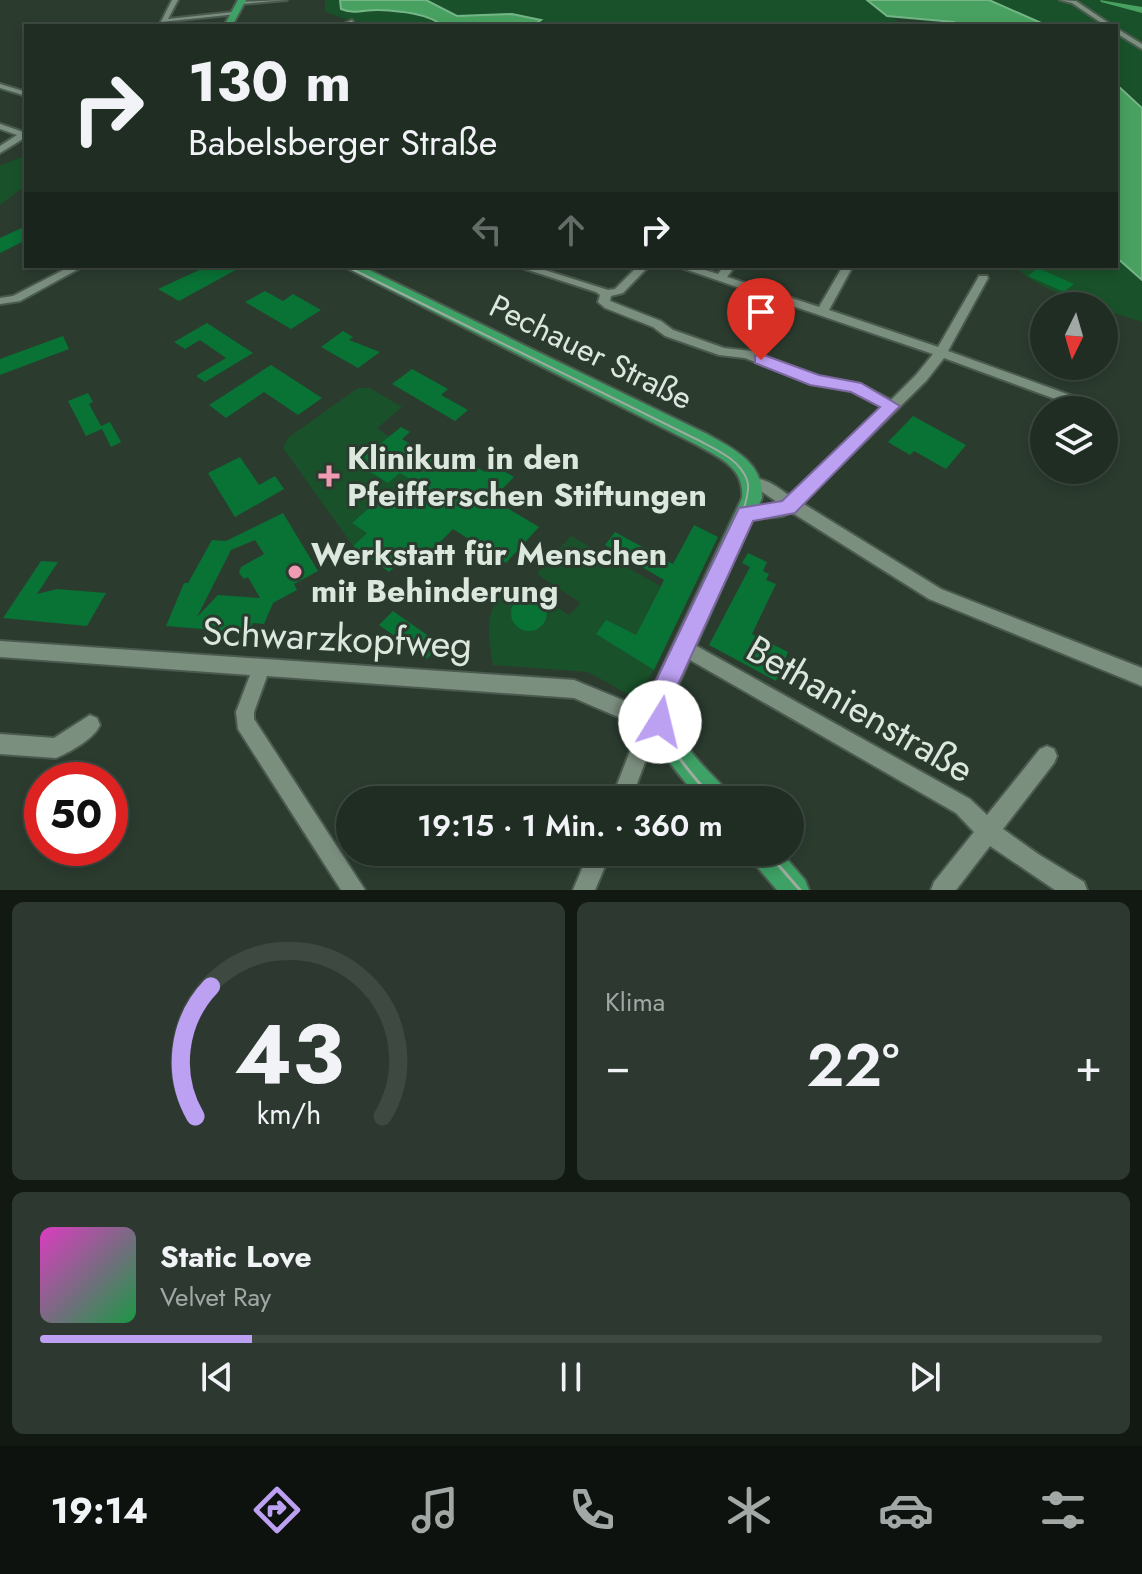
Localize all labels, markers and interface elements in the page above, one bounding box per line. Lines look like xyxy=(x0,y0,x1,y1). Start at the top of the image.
text: 130 m xyxy=(188,41,351,122)
icon: right xyxy=(56,56,160,160)
text: Babelsberger Straße xyxy=(188,116,497,168)
icon: left xyxy=(465,208,509,252)
icon: ahead xyxy=(549,208,593,252)
icon: right xyxy=(633,208,677,252)
pin xyxy=(727,278,795,360)
street label: Pechauer Straße xyxy=(482,283,700,421)
icon: arrive xyxy=(739,290,783,334)
north arrow xyxy=(1030,292,1118,380)
map controls xyxy=(1030,292,1118,484)
button: layers xyxy=(1030,396,1118,484)
place label: Klinikum in den Pfeifferschen Stiftungen xyxy=(347,435,707,518)
marker: Klinikum in den Pfeifferschen Stiftungen xyxy=(318,465,340,487)
place label: Werkstatt für Menschen mit Behinderung xyxy=(311,531,667,614)
marker: Werkstatt für Menschen mit Behinderung xyxy=(286,563,304,581)
street label: Schwarzkopfweg xyxy=(201,603,474,672)
street label: Bethanienstraße xyxy=(736,621,984,796)
position arrow xyxy=(618,680,702,764)
speed limit sign: 50 xyxy=(24,762,128,866)
text: 19:15 · 1 Min. · 360 m xyxy=(417,804,723,847)
text: Klima xyxy=(605,983,665,1021)
text: 43 xyxy=(234,994,343,1114)
text: 22° xyxy=(806,1022,899,1109)
text: − xyxy=(605,1034,631,1098)
text: + xyxy=(1075,1034,1102,1098)
text: km/h xyxy=(256,1093,321,1135)
text: Static Love xyxy=(160,1235,312,1278)
text: Velvet Ray xyxy=(160,1278,271,1316)
icon: previous xyxy=(195,1355,239,1399)
icon: pause xyxy=(549,1355,593,1399)
icon: next xyxy=(903,1355,947,1399)
icon: directions xyxy=(249,1482,305,1538)
icon: music xyxy=(407,1482,463,1538)
icon: phone xyxy=(564,1482,620,1538)
icon: climate xyxy=(721,1482,777,1538)
icon: car xyxy=(878,1482,934,1538)
icon: filters xyxy=(1035,1482,1091,1538)
text: 19:14 xyxy=(51,1484,148,1536)

